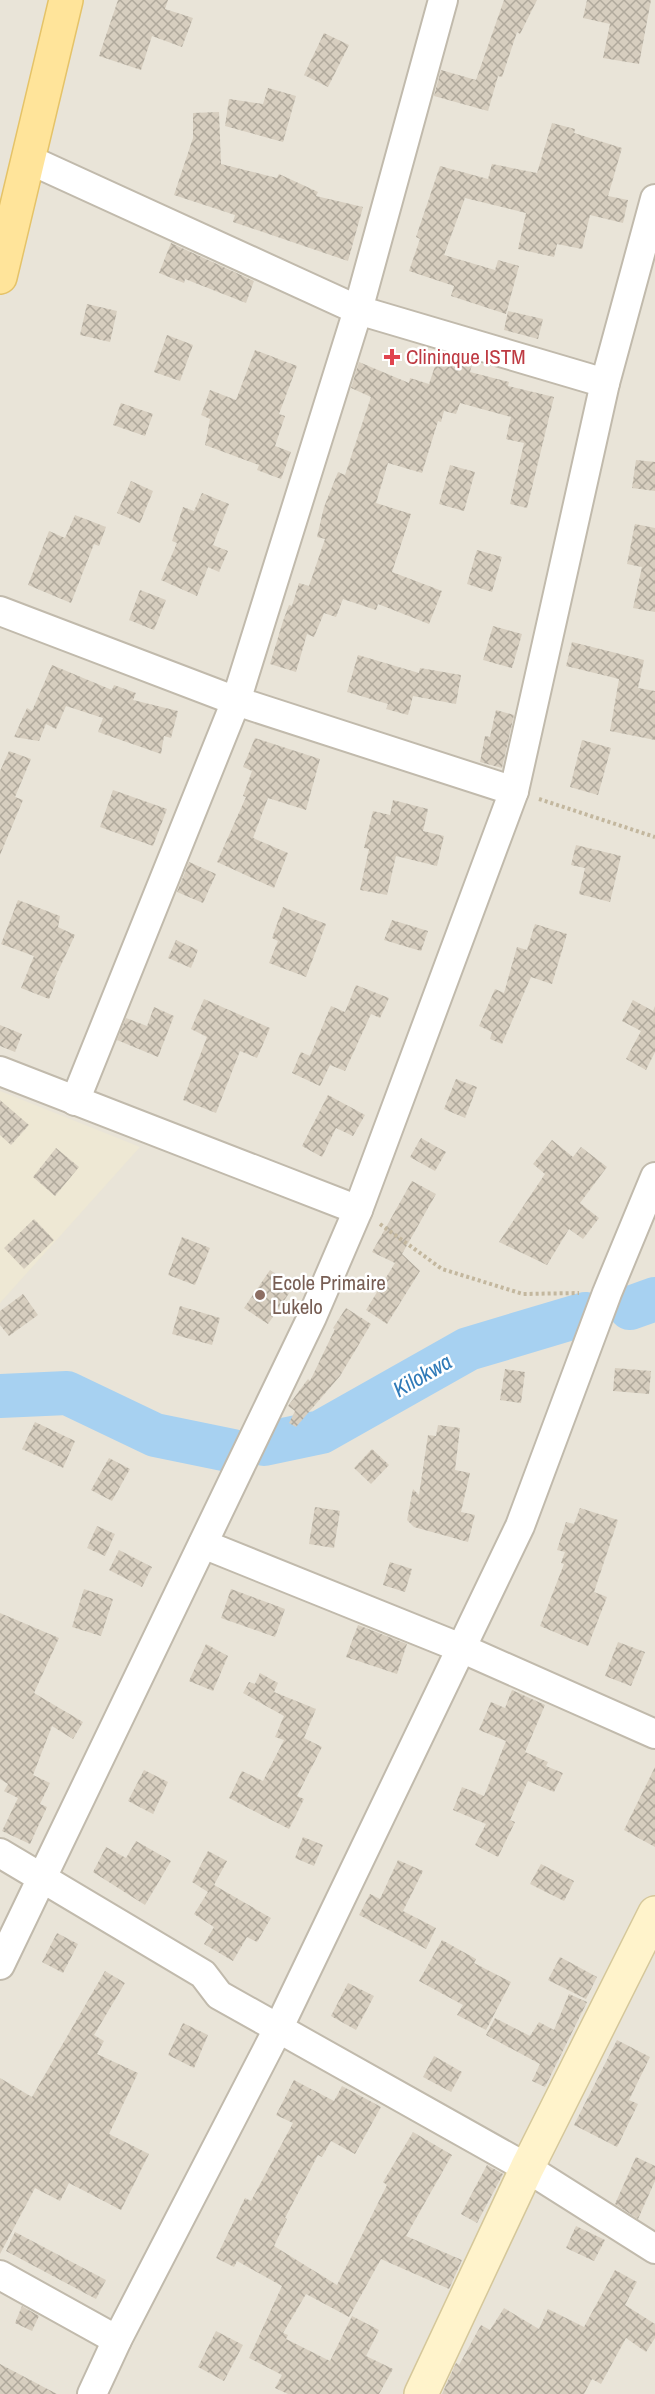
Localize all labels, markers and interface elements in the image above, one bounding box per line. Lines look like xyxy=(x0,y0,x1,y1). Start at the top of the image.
place label: Clininque ISTM xyxy=(406,342,526,371)
marker: Clininque ISTM xyxy=(383,348,401,366)
place label: Ecole Primaire Lukelo xyxy=(272,1268,386,1321)
marker: Ecole Primaire Lukelo xyxy=(253,1288,267,1302)
water label: Kilokwa xyxy=(387,1346,457,1404)

